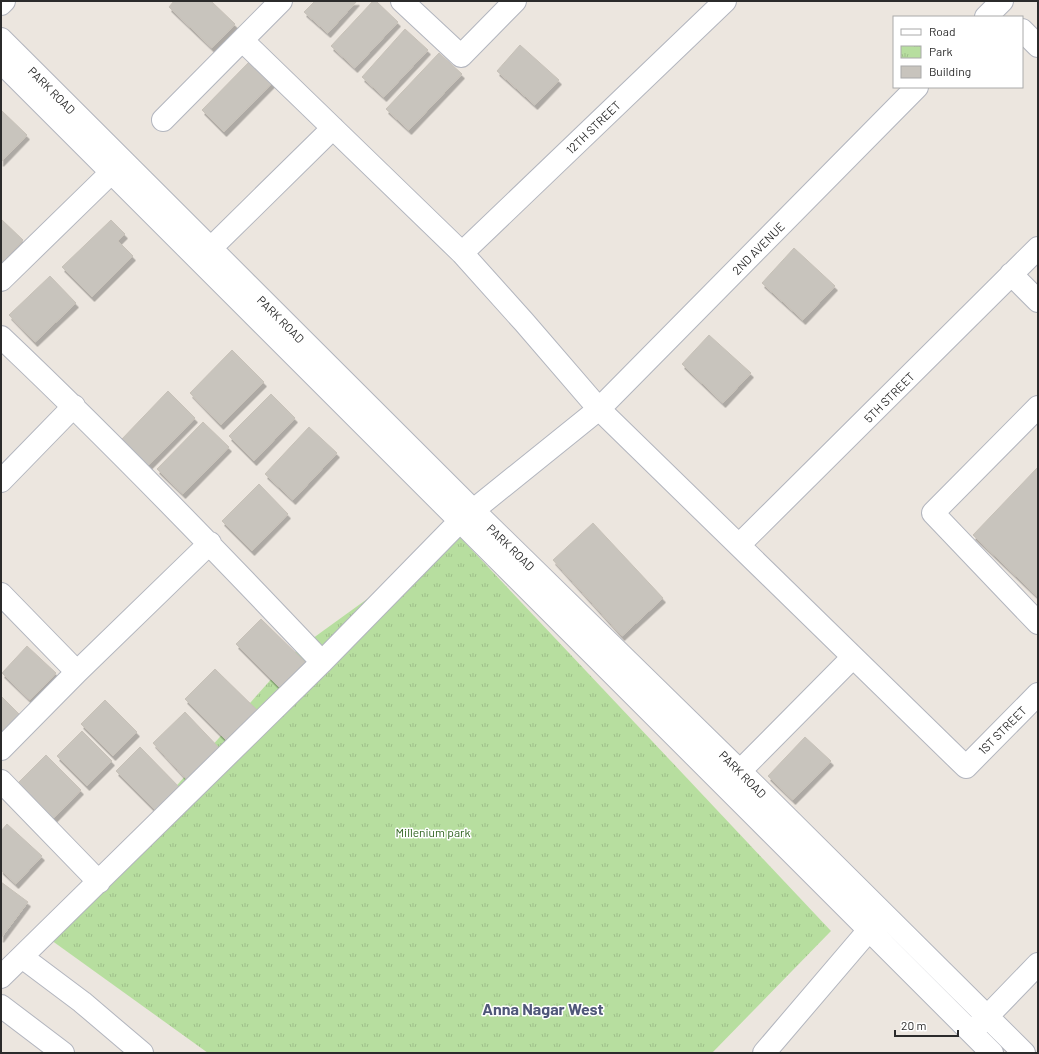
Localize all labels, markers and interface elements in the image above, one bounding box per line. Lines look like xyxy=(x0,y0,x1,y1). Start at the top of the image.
legend xyxy=(893,16,1023,88)
text: Road xyxy=(929,24,956,38)
text: Park xyxy=(929,44,953,58)
street label: PARK ROAD xyxy=(26,64,78,116)
text: Building xyxy=(929,64,971,78)
street label: 12TH STREET xyxy=(563,98,623,156)
street label: 2ND AVENUE xyxy=(729,219,787,277)
street label: PARK ROAD xyxy=(255,293,307,345)
street label: 5TH STREET xyxy=(861,369,917,425)
street label: PARK ROAD xyxy=(484,521,538,573)
street label: 1ST STREET xyxy=(975,703,1029,757)
street label: PARK ROAD xyxy=(717,748,769,800)
park label: Millenium park xyxy=(396,825,470,839)
district label: Anna Nagar West xyxy=(482,999,604,1018)
scale bar xyxy=(895,1012,958,1038)
text: 20 m xyxy=(901,1018,927,1032)

